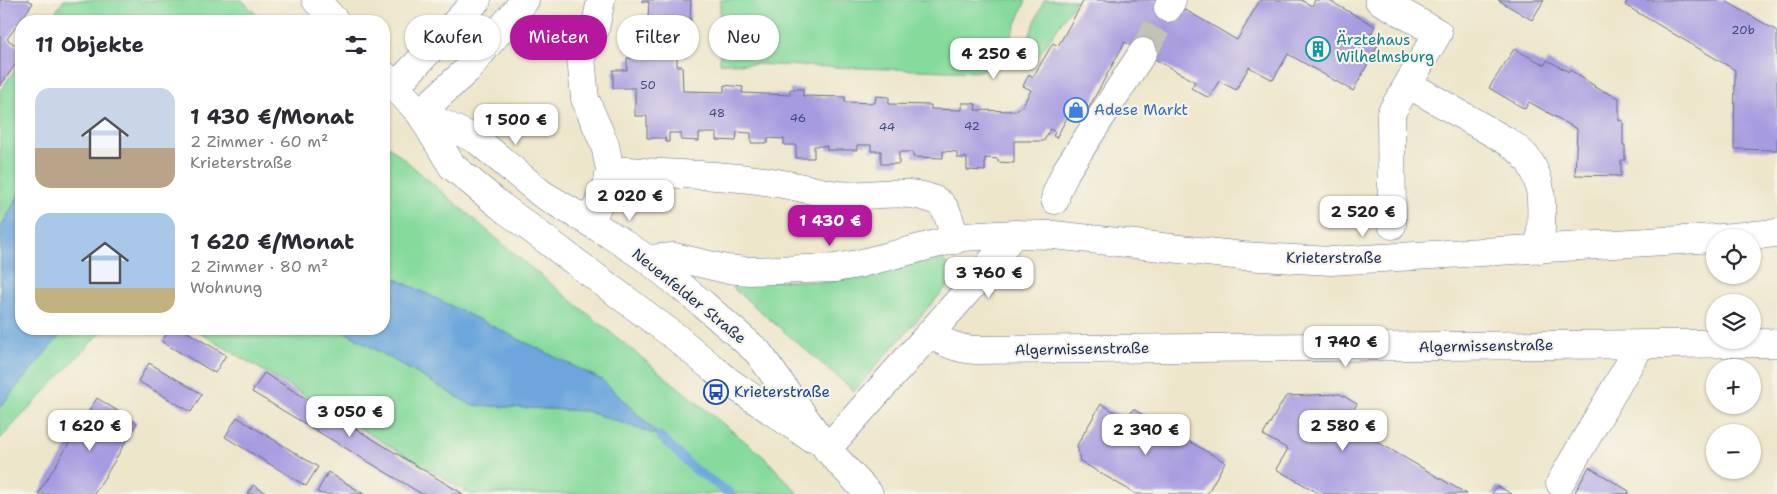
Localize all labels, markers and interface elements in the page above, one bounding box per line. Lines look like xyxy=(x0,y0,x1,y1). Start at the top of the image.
chip: Kaufen xyxy=(405,15,500,60)
chip: Mieten xyxy=(510,15,607,60)
chip: Filter xyxy=(617,15,699,60)
chip: Neu xyxy=(709,15,779,60)
house number: 20b xyxy=(1731,22,1755,38)
place label: Ärztehaus Wilhelmsburg xyxy=(1336,30,1434,67)
text: 11 Objekte xyxy=(35,31,144,59)
icon: filters xyxy=(342,31,370,59)
building icon: Ärztehaus Wilhelmsburg xyxy=(1305,36,1331,62)
pin: 4 250 € xyxy=(948,38,1040,80)
text: 4 250 € xyxy=(961,43,1027,64)
house number: 50 xyxy=(640,77,656,93)
shop icon: Adese Markt xyxy=(1063,97,1089,123)
place label: Adese Markt xyxy=(1094,100,1188,120)
text: 1 430 €/Monat xyxy=(190,103,354,131)
pin: 1 500 € xyxy=(470,104,562,146)
house number: 48 xyxy=(709,105,725,121)
icon: home xyxy=(75,108,135,168)
text: 1 500 € xyxy=(485,109,547,130)
house number: 46 xyxy=(790,110,806,126)
house number: 42 xyxy=(964,118,980,134)
house number: 44 xyxy=(879,119,895,135)
text: 2 Zimmer · 60 m² xyxy=(190,131,328,152)
text: Krieterstraße xyxy=(190,152,292,173)
pin: 2 020 € xyxy=(584,180,676,222)
text: 2 020 € xyxy=(597,185,663,206)
pin: 2 520 € xyxy=(1317,196,1409,238)
text: 2 520 € xyxy=(1331,201,1395,222)
pin: 1 430 € xyxy=(784,204,876,247)
text: 1 430 € xyxy=(799,210,861,231)
text: 1 620 €/Monat xyxy=(190,228,354,256)
map controls xyxy=(1706,229,1761,479)
button: locate xyxy=(1706,229,1761,284)
icon: home xyxy=(75,233,135,293)
street label: Neuenfelder Straße xyxy=(628,244,750,348)
street label: Krieterstraße xyxy=(1286,248,1382,268)
text: 2 Zimmer · 80 m² xyxy=(190,256,328,277)
pin: 3 760 € xyxy=(943,256,1035,299)
text: 3 760 € xyxy=(956,262,1022,283)
text: Wohnung xyxy=(190,277,262,298)
button: layers xyxy=(1706,294,1761,349)
pin: 1 740 € xyxy=(1300,326,1392,368)
text: 1 740 € xyxy=(1315,331,1377,352)
street label: Algermissenstraße xyxy=(1418,335,1554,357)
street label: Algermissenstraße xyxy=(1014,338,1150,360)
button: + xyxy=(1706,359,1761,414)
bus stop icon: Krieterstraße xyxy=(703,379,729,405)
place label: Krieterstraße xyxy=(734,382,830,402)
pin: 3 050 € xyxy=(304,396,396,438)
text: 3 050 € xyxy=(317,401,383,422)
pin: 1 620 € xyxy=(44,410,136,452)
pin: 2 580 € xyxy=(1297,410,1389,452)
pin: 2 390 € xyxy=(1100,414,1192,456)
text: 1 620 € xyxy=(59,415,121,436)
text: 2 580 € xyxy=(1310,415,1376,436)
text: 2 390 € xyxy=(1113,419,1179,440)
button: − xyxy=(1706,424,1761,479)

